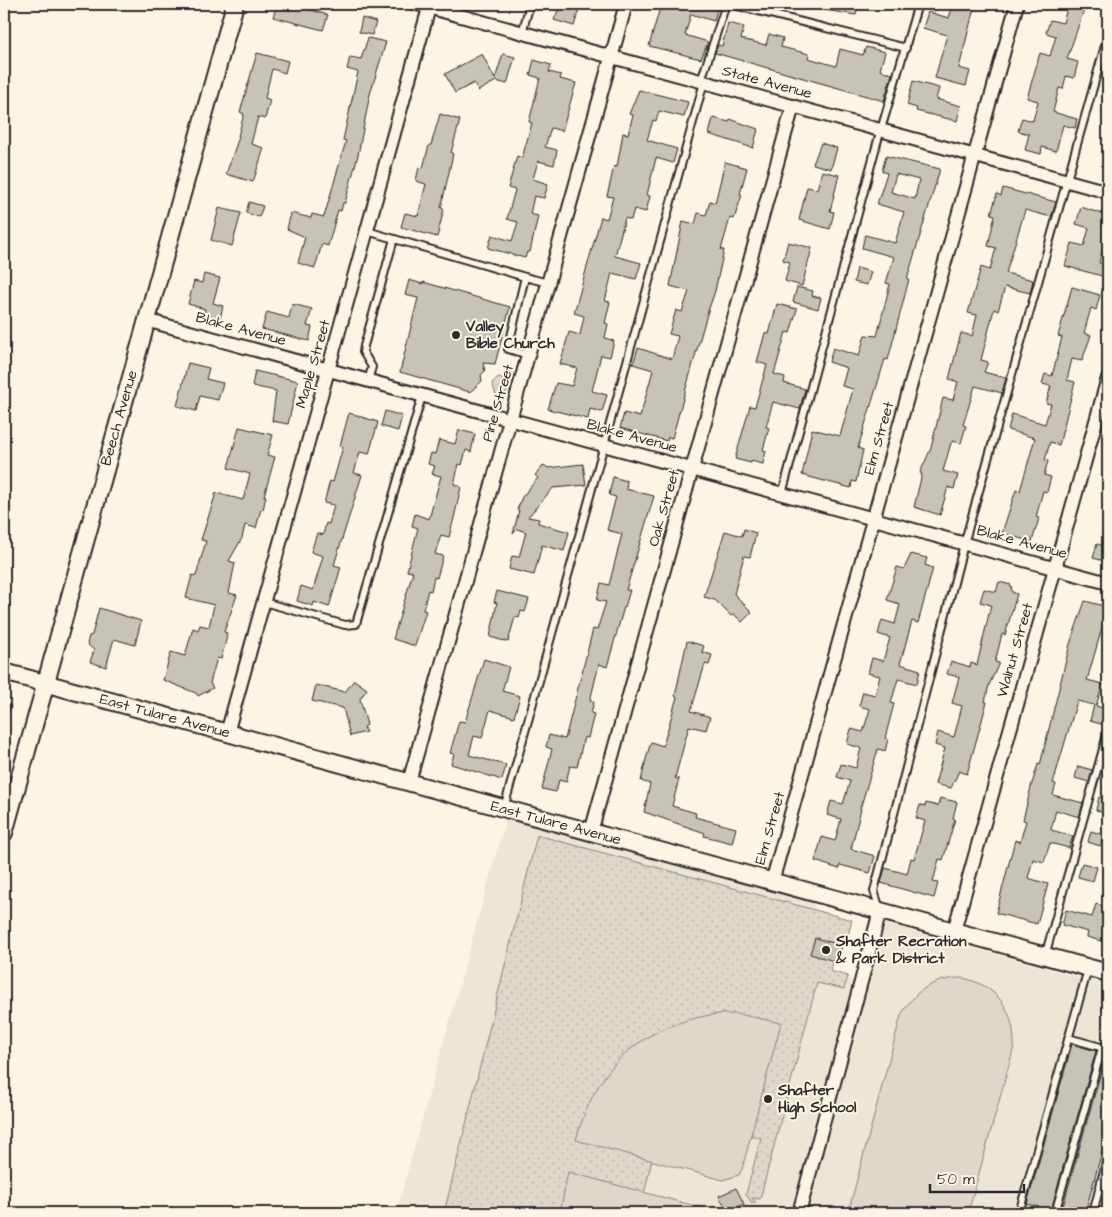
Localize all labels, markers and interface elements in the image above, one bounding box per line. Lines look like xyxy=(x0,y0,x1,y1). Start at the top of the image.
street label: State Avenue xyxy=(720,60,814,104)
street label: Blake Avenue xyxy=(193,307,289,351)
place label: Valley Bible Church xyxy=(465,316,555,354)
street label: Maple Street xyxy=(290,317,336,411)
marker: Valley Bible Church xyxy=(450,329,462,341)
street label: Pine Street xyxy=(477,362,519,444)
street label: Beech Avenue xyxy=(95,368,143,468)
street label: Elm Street xyxy=(859,399,899,477)
street label: Blake Avenue xyxy=(584,414,680,458)
street label: Oak Street xyxy=(643,467,685,549)
street label: Blake Avenue xyxy=(974,520,1070,564)
street label: Walnut Street xyxy=(991,600,1039,700)
street label: East Tulare Avenue xyxy=(97,688,233,744)
street label: Elm Street xyxy=(750,789,790,867)
street label: East Tulare Avenue xyxy=(488,795,624,851)
place label: Shafter Recration & Park District xyxy=(835,931,967,969)
marker: Shafter Recration & Park District xyxy=(820,944,832,956)
place label: Shafter High School xyxy=(777,1080,857,1120)
marker: Shafter High School xyxy=(762,1093,774,1105)
scale bar xyxy=(930,1162,1023,1194)
text: 50 m xyxy=(937,1169,975,1190)

